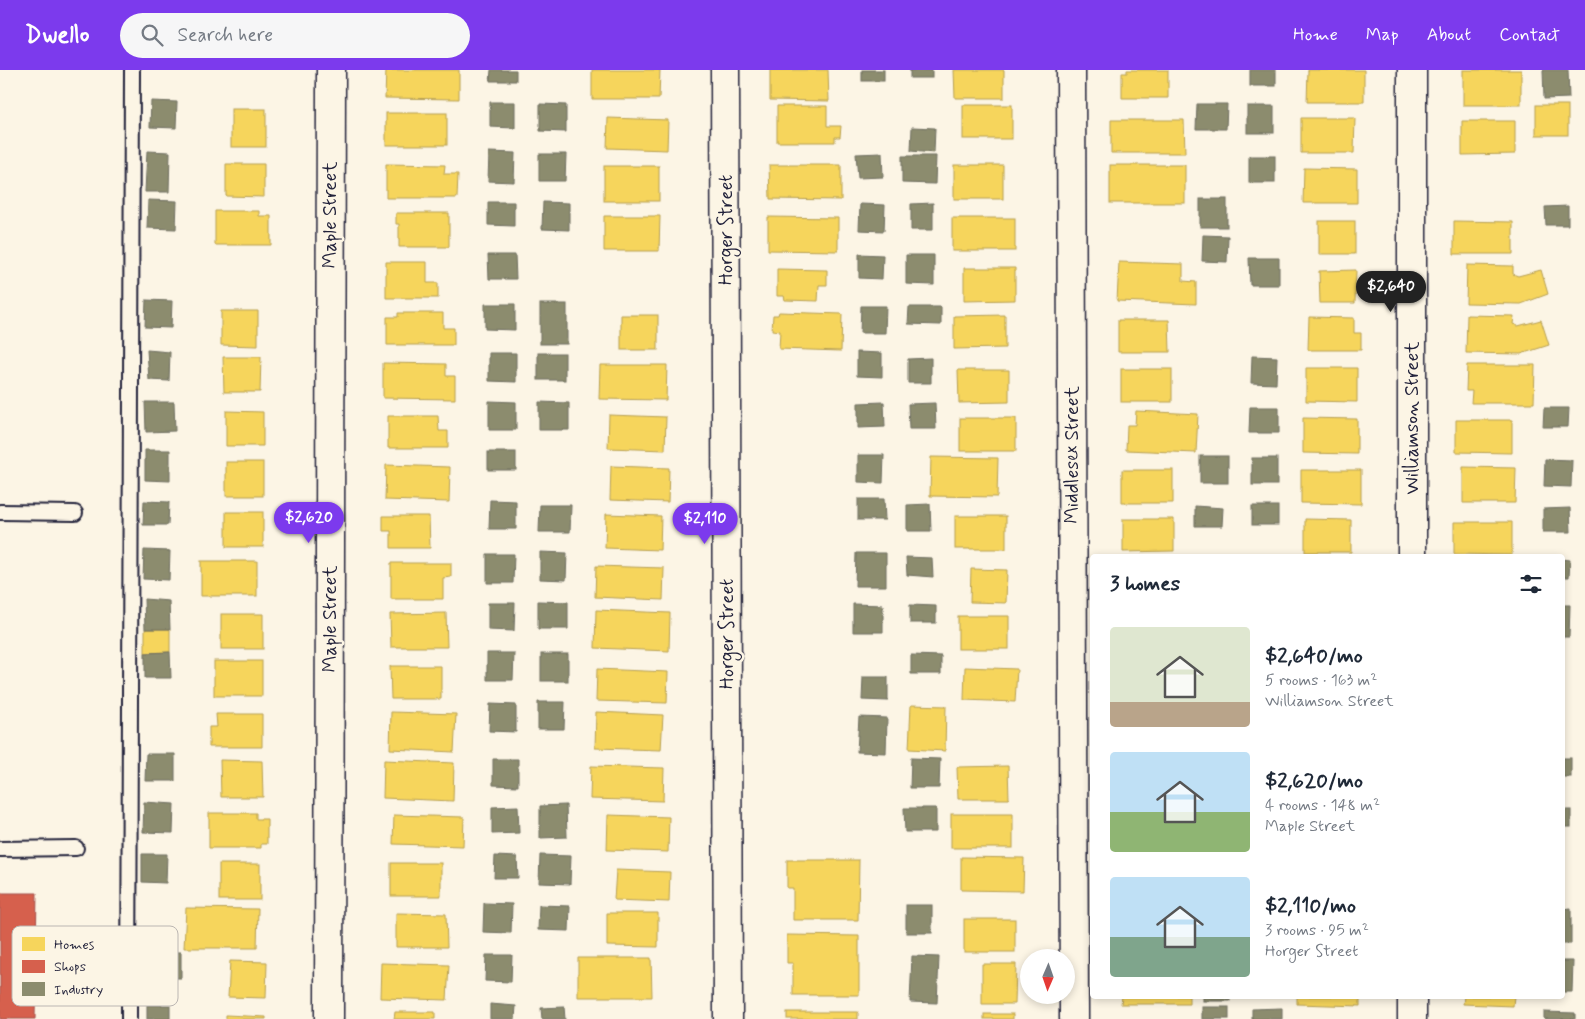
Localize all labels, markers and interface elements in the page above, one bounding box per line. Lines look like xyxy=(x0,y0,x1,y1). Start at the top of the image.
search box xyxy=(120,13,470,58)
text: Dwello xyxy=(25,20,90,51)
icon: search xyxy=(138,21,166,49)
text: Search here xyxy=(178,23,273,48)
text: Home xyxy=(1293,23,1338,47)
text: Map xyxy=(1366,23,1399,47)
text: About xyxy=(1427,23,1471,47)
text: Contact xyxy=(1499,23,1560,47)
street label: Maple Street xyxy=(318,162,343,268)
street label: Horger Street xyxy=(714,175,741,285)
pin: $2,640 xyxy=(1350,270,1432,313)
text: $2,640 xyxy=(1367,276,1415,297)
street label: Williamson Street xyxy=(1400,342,1425,494)
street label: Middlesex Street xyxy=(1060,386,1085,524)
pin: $2,620 xyxy=(268,502,350,544)
pin: $2,110 xyxy=(664,502,746,545)
text: $2,620 xyxy=(285,507,333,528)
text: $2,110 xyxy=(684,508,726,529)
street label: Maple Street xyxy=(318,566,343,672)
text: 3 homes xyxy=(1110,570,1180,598)
icon: filters xyxy=(1517,570,1545,598)
street label: Horger Street xyxy=(715,579,742,689)
text: $2,640/mo xyxy=(1265,642,1363,670)
icon: home xyxy=(1150,647,1210,707)
text: 5 rooms · 163 m² xyxy=(1265,670,1377,691)
text: Williamson Street xyxy=(1265,691,1394,712)
text: $2,620/mo xyxy=(1265,767,1363,795)
icon: home xyxy=(1150,772,1210,832)
text: 4 rooms · 148 m² xyxy=(1265,795,1380,816)
text: Maple Street xyxy=(1265,816,1355,837)
text: $2,110/mo xyxy=(1265,892,1356,920)
icon: home xyxy=(1150,897,1210,957)
text: 3 rooms · 95 m² xyxy=(1265,920,1369,941)
legend xyxy=(12,926,178,1006)
text: Homes xyxy=(54,936,95,954)
text: Horger Street xyxy=(1265,941,1358,962)
north arrow xyxy=(1020,949,1075,1004)
map controls xyxy=(1020,949,1075,1004)
text: Shops xyxy=(54,958,86,976)
text: Industry xyxy=(54,981,103,999)

